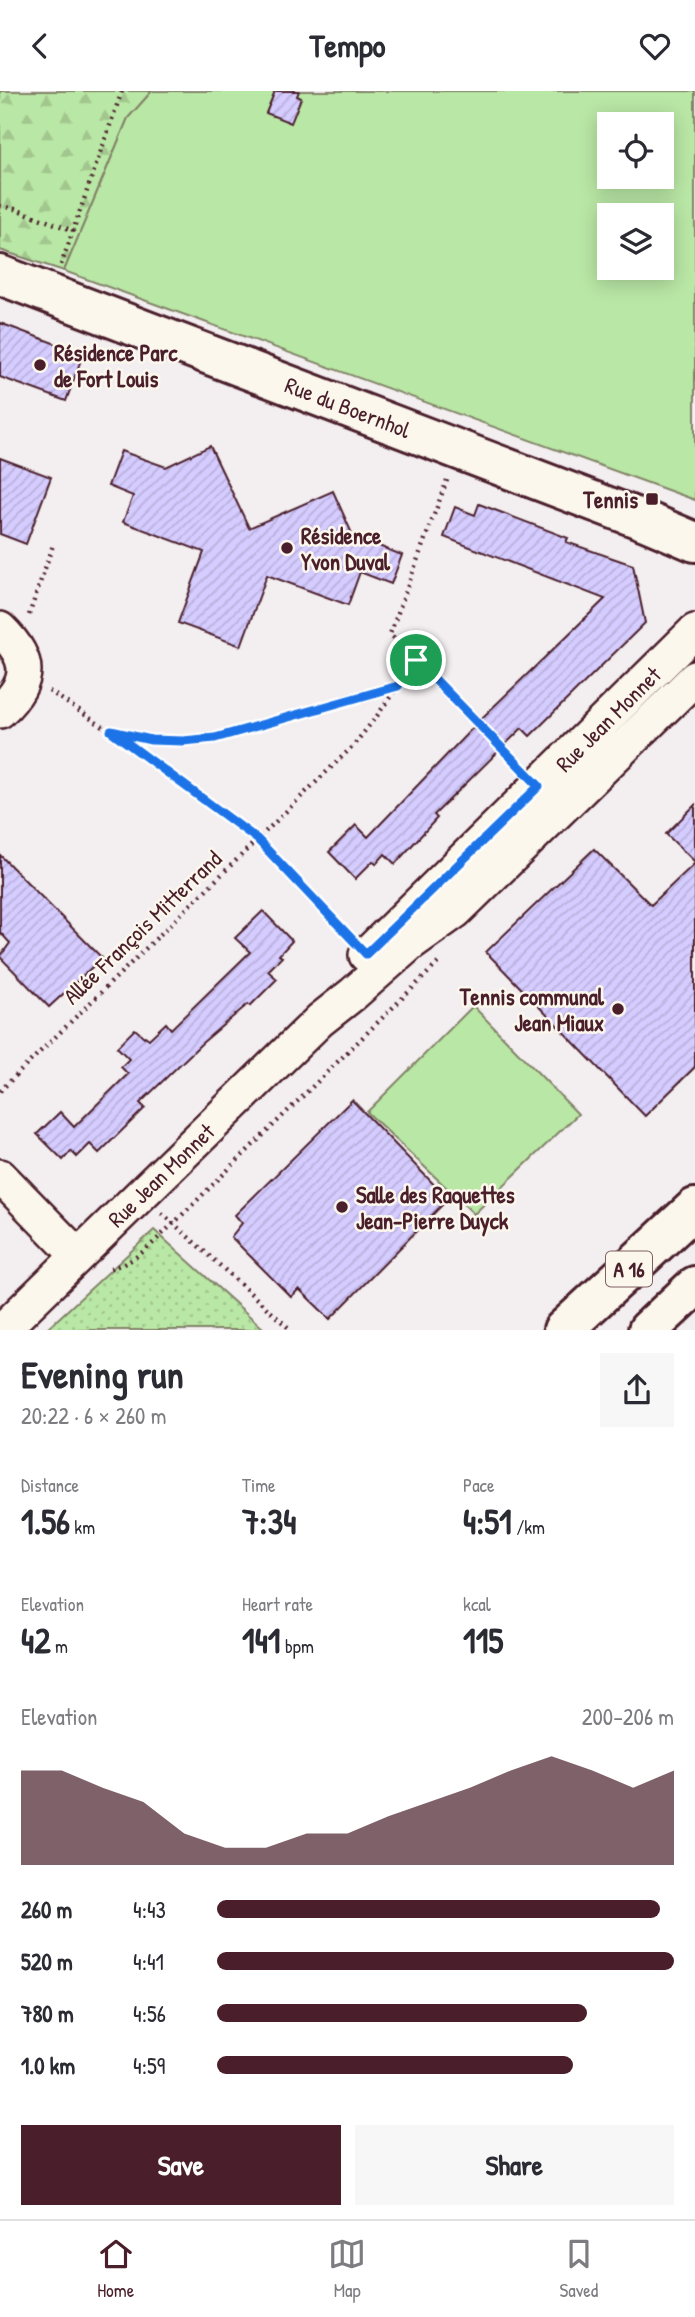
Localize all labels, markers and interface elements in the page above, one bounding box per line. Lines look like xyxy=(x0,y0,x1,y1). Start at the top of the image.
text: Tempo xyxy=(309,24,386,67)
icon: back xyxy=(21,27,59,65)
icon: heart xyxy=(636,27,674,65)
map controls xyxy=(597,112,674,280)
button: locate xyxy=(597,112,674,189)
button: layers xyxy=(597,203,674,280)
place label: Résidence Parc de Fort Louis xyxy=(54,337,178,394)
marker: Résidence Parc de Fort Louis xyxy=(32,357,48,373)
street label: Rue du Boernhol xyxy=(281,369,416,445)
place label: Tennis xyxy=(582,484,638,515)
marker: Tennis xyxy=(644,491,660,507)
place label: Résidence Yvon Duval xyxy=(301,520,391,577)
marker: Résidence Yvon Duval xyxy=(279,540,295,556)
pin xyxy=(386,630,446,690)
icon: arrive xyxy=(397,641,435,679)
street label: Rue Jean Monnet xyxy=(549,659,668,778)
street label: Allée François Mitterrand xyxy=(56,843,228,1011)
place label: Tennis communal Jean Miaux xyxy=(459,981,605,1038)
marker: Tennis communal Jean Miaux xyxy=(610,1001,626,1017)
street label: Rue Jean Monnet xyxy=(101,1115,222,1234)
place label: Salle des Raquettes Jean-Pierre Duyck xyxy=(356,1179,515,1237)
marker: Salle des Raquettes Jean-Pierre Duyck xyxy=(334,1199,350,1215)
road number: A 16 xyxy=(606,1251,652,1287)
text: Evening run xyxy=(21,1348,184,1400)
button: share xyxy=(600,1353,674,1427)
text: 20:22 · 6 × 260 m xyxy=(21,1400,166,1431)
text: Distance xyxy=(21,1472,79,1498)
text: Time xyxy=(242,1472,276,1498)
text: Pace xyxy=(463,1472,495,1498)
text: 1.56 xyxy=(21,1498,70,1545)
text: 7:34 xyxy=(242,1498,296,1545)
text: 4:51 xyxy=(463,1498,512,1545)
text: km xyxy=(70,1514,95,1540)
text: /km xyxy=(512,1514,545,1540)
text: Elevation xyxy=(21,1591,84,1617)
text: Heart rate xyxy=(242,1591,313,1617)
text: kcal xyxy=(463,1591,491,1617)
text: 42 xyxy=(21,1617,51,1664)
text: 141 xyxy=(242,1617,281,1664)
text: 115 xyxy=(463,1617,503,1664)
text: m xyxy=(51,1633,68,1659)
text: bpm xyxy=(281,1633,314,1659)
text: Elevation xyxy=(21,1701,97,1732)
text: 200–206 m xyxy=(582,1701,674,1732)
text: 260 m xyxy=(21,1894,72,1925)
text: 4:43 xyxy=(133,1894,166,1925)
text: 520 m xyxy=(21,1946,73,1977)
text: 4:41 xyxy=(133,1946,164,1977)
text: 780 m xyxy=(21,1998,74,2029)
text: 4:56 xyxy=(133,1998,166,2029)
text: 1.0 km xyxy=(21,2050,75,2081)
text: 4:59 xyxy=(133,2050,165,2081)
button: Save xyxy=(21,2125,341,2205)
button: Share xyxy=(355,2125,674,2205)
tab: Home xyxy=(97,2235,135,2303)
tab: Map xyxy=(328,2235,366,2303)
tab: Saved xyxy=(560,2235,598,2303)

